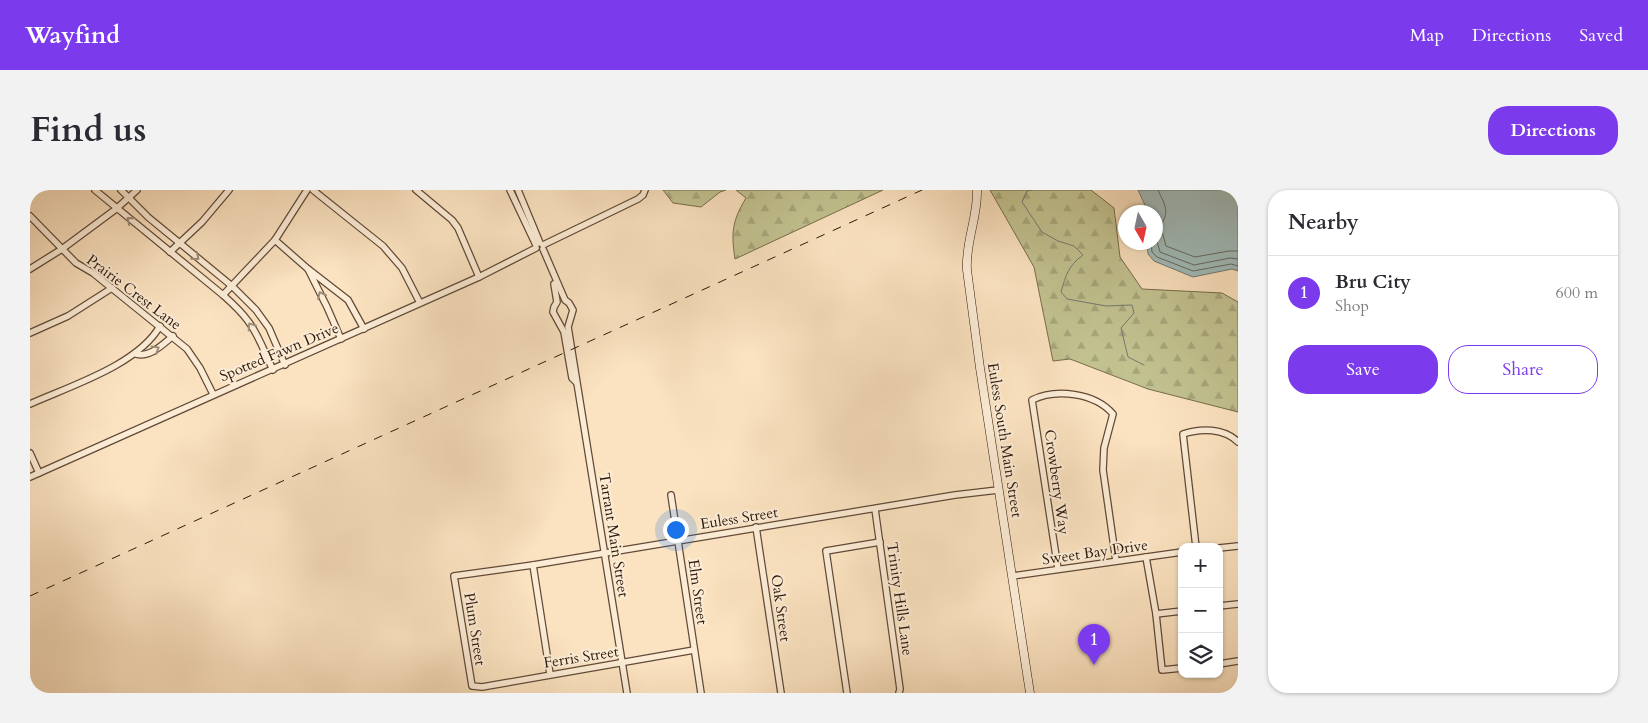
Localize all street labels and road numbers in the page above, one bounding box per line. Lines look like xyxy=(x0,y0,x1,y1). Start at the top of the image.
street label: Prairie Crest Lane xyxy=(82,250,186,334)
street label: Spotted Fawn Drive xyxy=(216,318,342,386)
street label: Euless South Main Street xyxy=(983,361,1027,519)
street label: Crowberry Way xyxy=(1040,428,1074,536)
street label: Tarrant Main Street xyxy=(594,471,634,599)
street label: Euless Street xyxy=(699,502,779,534)
street label: Sweet Bay Drive xyxy=(1041,535,1149,569)
street label: Trinity Hills Lane xyxy=(882,541,918,657)
street label: Elm Street xyxy=(684,558,713,626)
street label: Oak Street xyxy=(766,573,796,643)
street label: Plum Street xyxy=(459,591,491,667)
street label: Ferris Street xyxy=(542,641,620,673)

